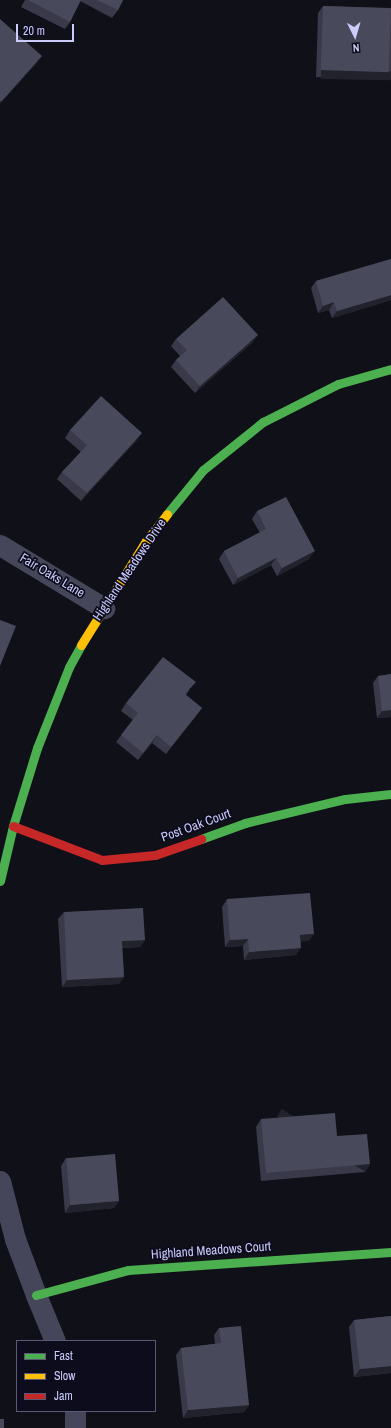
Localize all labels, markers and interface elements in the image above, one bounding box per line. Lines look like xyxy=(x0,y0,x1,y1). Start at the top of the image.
scale bar xyxy=(18,16,76,42)
north arrow xyxy=(335,16,375,56)
text: 20 m xyxy=(23,23,45,39)
text: N xyxy=(352,41,360,55)
street label: Highland Meadows Drive xyxy=(90,516,170,624)
street label: Fair Oaks Lane xyxy=(17,551,87,601)
street label: Post Oak Court xyxy=(159,806,233,846)
street label: Highland Meadows Court xyxy=(150,1239,272,1263)
legend xyxy=(16,1340,156,1412)
text: Fast xyxy=(54,1348,73,1364)
text: Slow xyxy=(54,1368,75,1384)
text: Jam xyxy=(54,1388,73,1404)

